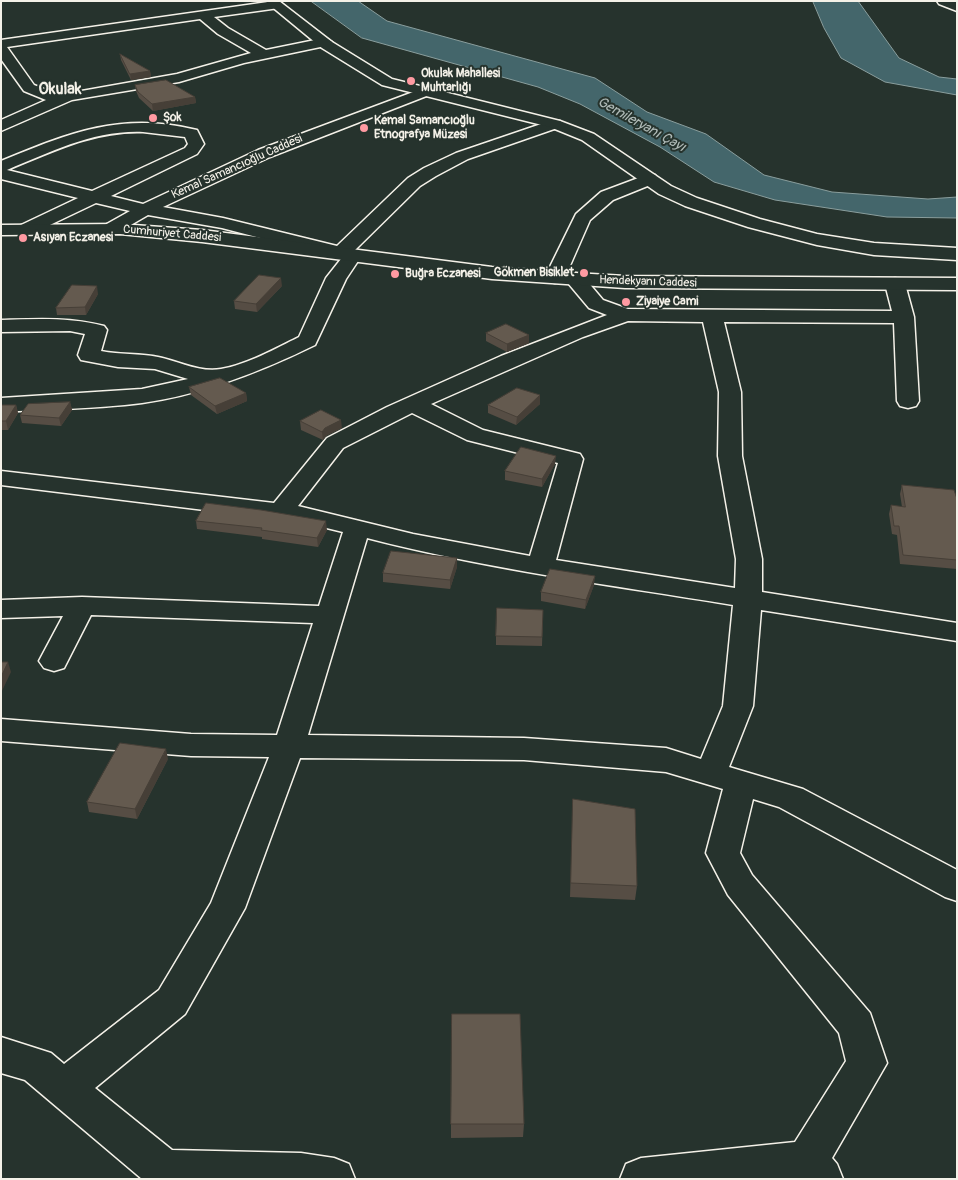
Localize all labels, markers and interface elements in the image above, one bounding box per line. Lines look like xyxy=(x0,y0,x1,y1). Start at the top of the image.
place label: Okulak Mahallesi Muhtarlığı xyxy=(421,67,500,95)
marker: Okulak Mahallesi Muhtarlığı xyxy=(405,75,417,87)
district label: Okulak xyxy=(39,80,81,100)
water label: Gemileryanı Çayı xyxy=(594,94,688,156)
place label: Şok xyxy=(163,111,182,125)
marker: Şok xyxy=(147,112,159,124)
place label: Kemal Samancıoğlu Etnografya Müzesi xyxy=(374,114,475,142)
marker: Kemal Samancıoğlu Etnografya Müzesi xyxy=(358,122,370,134)
street label: Kemal Samancıoğlu Caddesi xyxy=(169,132,305,202)
street label: Cumhuriyet Caddesi xyxy=(122,223,222,245)
place label: Asıyan Eczanesi xyxy=(33,231,113,245)
marker: Asıyan Eczanesi xyxy=(17,232,29,244)
place label: Gökmen Bisiklet xyxy=(494,266,574,280)
place label: Buğra Eczanesi xyxy=(405,267,481,281)
marker: Gökmen Bisiklet xyxy=(578,267,590,279)
marker: Buğra Eczanesi xyxy=(389,268,401,280)
street label: Hendekyanı Caddesi xyxy=(599,273,697,291)
place label: Ziyaiye Cami xyxy=(636,295,698,309)
marker: Ziyaiye Cami xyxy=(620,296,632,308)

